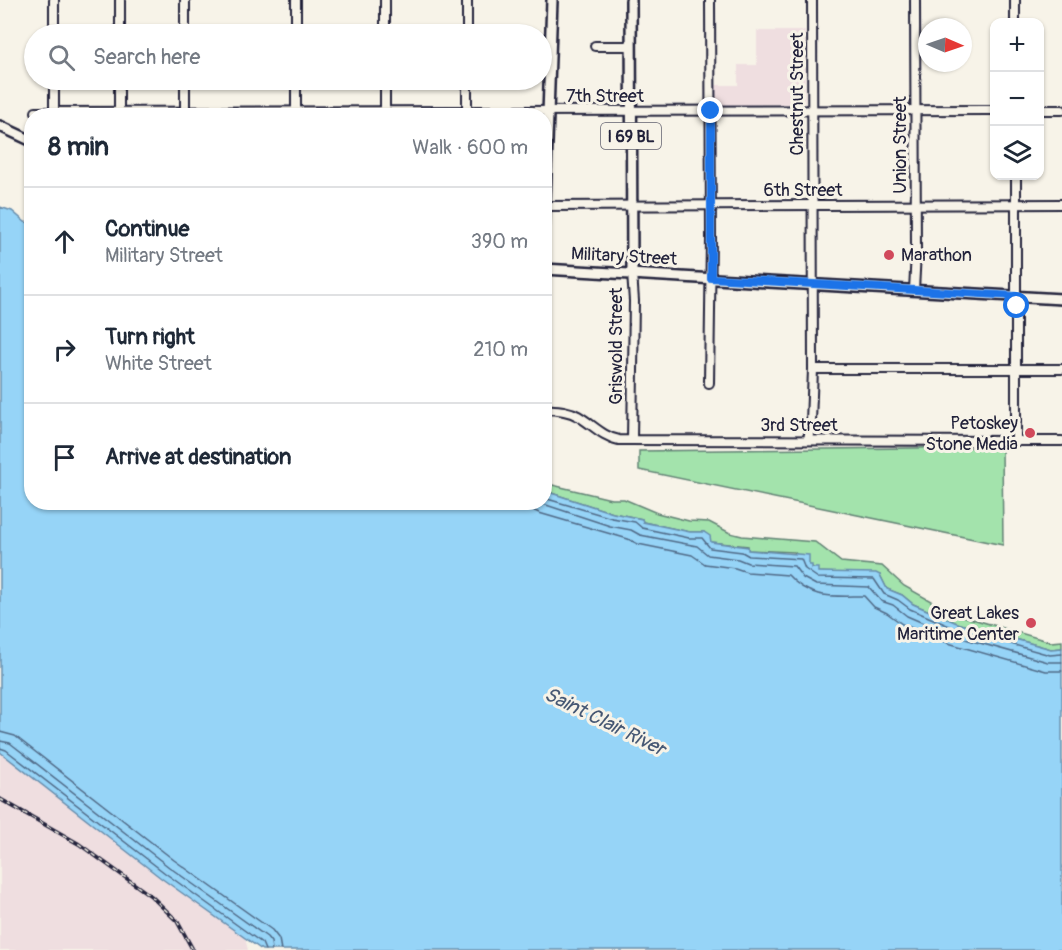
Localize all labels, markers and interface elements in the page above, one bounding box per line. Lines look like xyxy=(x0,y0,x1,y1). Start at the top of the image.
north arrow xyxy=(918,18,972,72)
map controls xyxy=(990,18,1044,180)
button: + xyxy=(990,18,1044,72)
search box xyxy=(24,24,552,90)
street label: Chestnut Street xyxy=(786,32,809,155)
icon: search xyxy=(45,41,78,74)
text: Search here xyxy=(93,43,200,71)
button: − xyxy=(990,72,1044,126)
street label: 7th Street xyxy=(566,85,645,108)
street label: Union Street xyxy=(889,95,912,194)
route end xyxy=(697,97,723,123)
road number: I 69 BL xyxy=(601,123,661,149)
button: layers xyxy=(990,126,1044,180)
text: 8 min xyxy=(48,131,109,163)
text: Walk · 600 m xyxy=(412,135,528,160)
street label: 6th Street xyxy=(764,179,843,202)
text: Continue xyxy=(105,215,189,243)
icon: ahead xyxy=(48,225,81,258)
text: 390 m xyxy=(471,229,528,254)
street label: Military Street xyxy=(570,242,678,271)
text: Military Street xyxy=(105,243,223,268)
place label: Marathon xyxy=(901,244,972,267)
marker: Marathon xyxy=(882,248,896,262)
street label: Griswold Street xyxy=(605,287,628,405)
route start xyxy=(1003,292,1029,318)
text: Turn right xyxy=(105,323,195,351)
icon: right xyxy=(48,333,81,366)
text: 210 m xyxy=(473,337,528,362)
text: White Street xyxy=(105,351,212,376)
place label: Petoskey Stone Media xyxy=(926,412,1018,456)
street label: 3rd Street xyxy=(760,414,839,437)
marker: Petoskey Stone Media xyxy=(1023,426,1037,440)
icon: arrive xyxy=(48,441,81,474)
text: Arrive at destination xyxy=(105,443,291,471)
place label: Great Lakes Maritime Center xyxy=(897,602,1020,646)
marker: Great Lakes Maritime Center xyxy=(1024,616,1038,630)
water label: Saint Clair River xyxy=(540,681,672,763)

